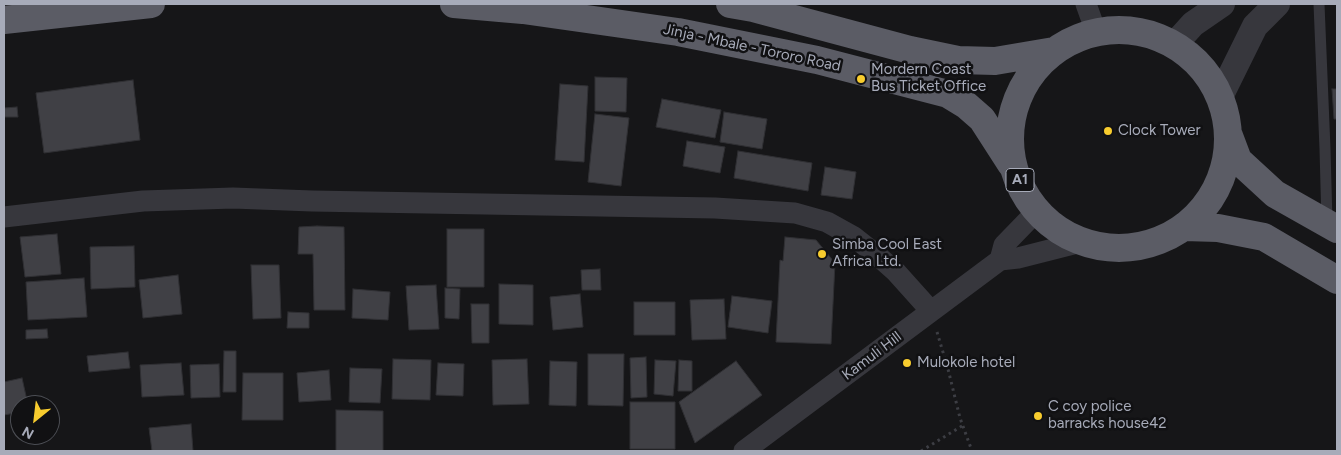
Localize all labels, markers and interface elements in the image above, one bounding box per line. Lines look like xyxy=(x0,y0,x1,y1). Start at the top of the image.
street label: Jinja - Mbale - Tororo Road xyxy=(662,20,842,76)
place label: Mordern Coast Bus Ticket Office xyxy=(871,61,986,96)
marker: Mordern Coast Bus Ticket Office xyxy=(855,73,867,85)
place label: Clock Tower xyxy=(1118,122,1201,140)
marker: Clock Tower xyxy=(1102,125,1114,137)
road number: A1 xyxy=(1006,168,1034,192)
place label: Simba Cool East Africa Ltd. xyxy=(832,236,942,271)
marker: Simba Cool East Africa Ltd. xyxy=(816,248,828,260)
street label: Kamuli Hill xyxy=(839,328,905,384)
place label: Mulokole hotel xyxy=(917,354,1015,372)
marker: Mulokole hotel xyxy=(901,357,913,369)
north arrow xyxy=(10,395,60,445)
place label: C coy police barracks house42 xyxy=(1048,398,1167,433)
marker: C coy police barracks house42 xyxy=(1032,410,1044,422)
text: N xyxy=(19,423,37,443)

